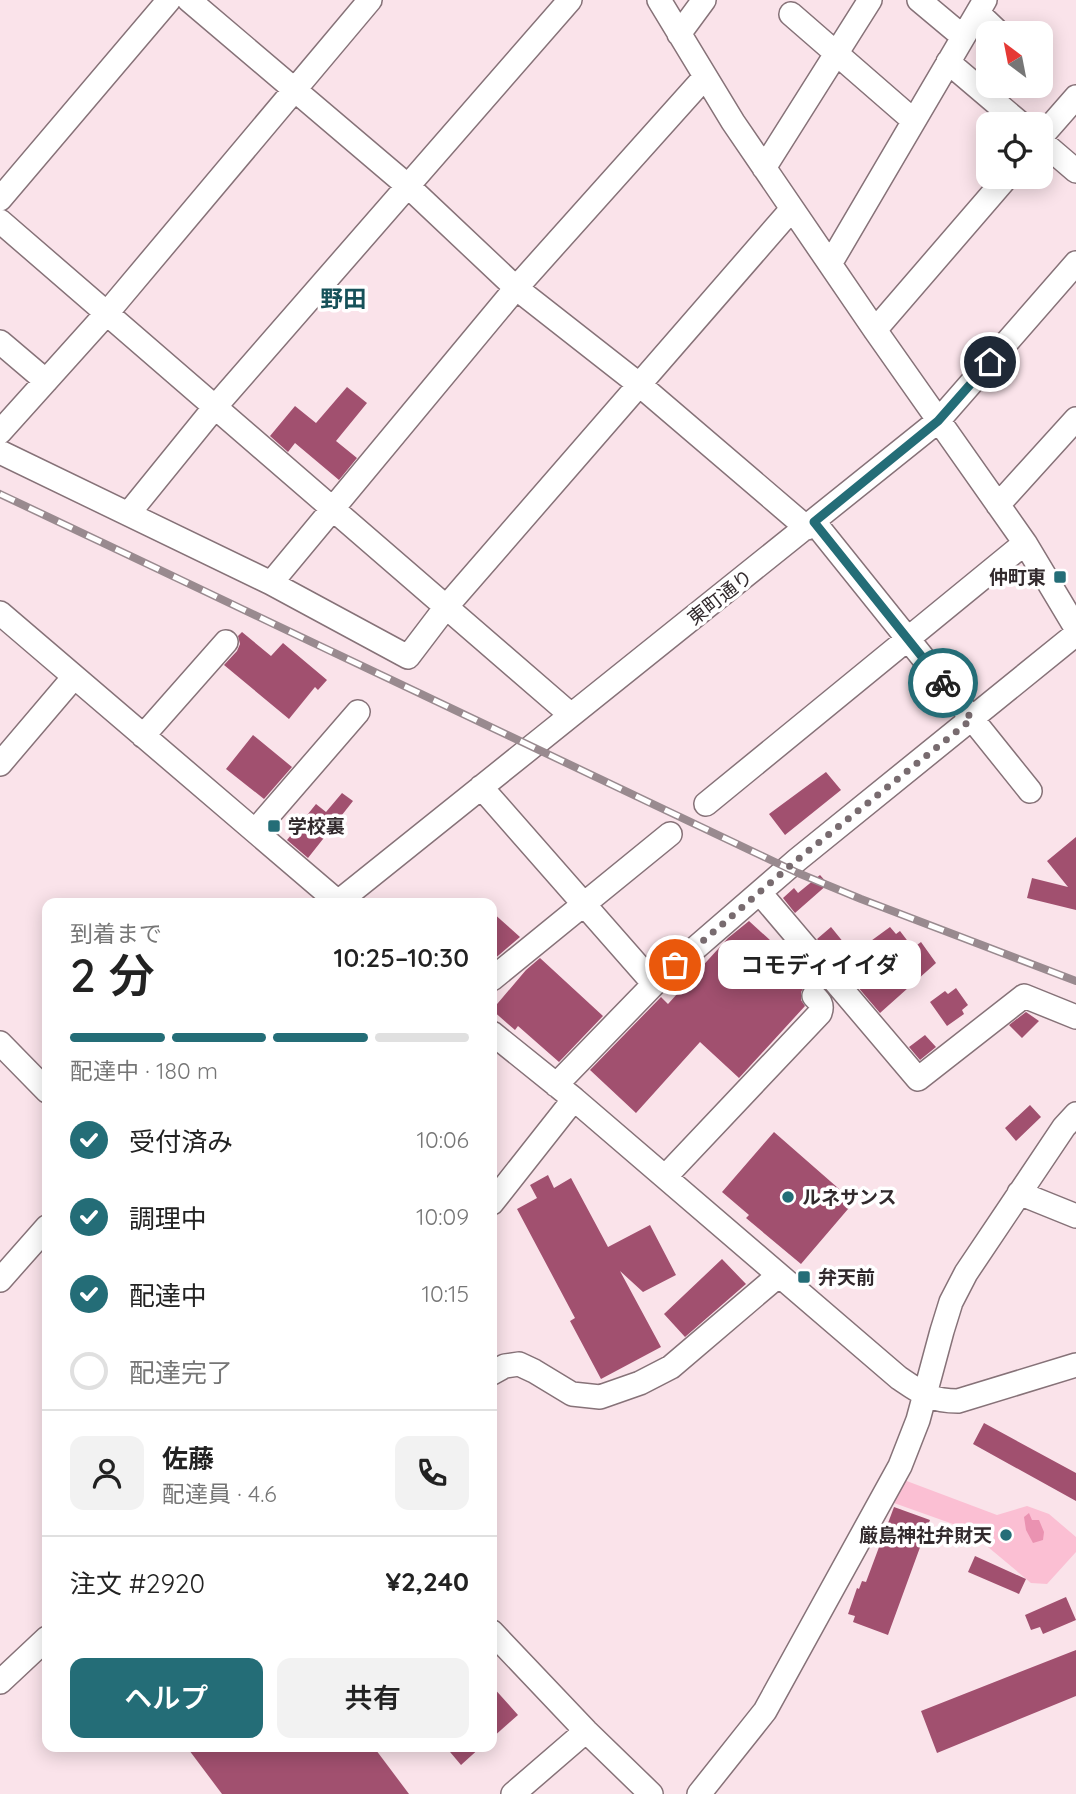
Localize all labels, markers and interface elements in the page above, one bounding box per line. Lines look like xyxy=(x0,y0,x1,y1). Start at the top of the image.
north arrow xyxy=(976,21,1054,98)
map controls xyxy=(976,21,1053,189)
button: locate xyxy=(976,112,1053,189)
district label: 野田 xyxy=(320,284,366,313)
pin xyxy=(960,332,1020,392)
icon: home xyxy=(971,343,1009,381)
street label: 東町通り xyxy=(683,564,757,630)
place label: 仲町東 xyxy=(989,565,1046,589)
marker: 仲町東 xyxy=(1052,569,1068,585)
courier xyxy=(908,648,978,718)
icon: bike xyxy=(924,664,962,702)
place label: 学校裏 xyxy=(288,814,345,838)
marker: 学校裏 xyxy=(266,818,282,834)
text: 到着まで xyxy=(70,919,162,948)
pin xyxy=(645,935,705,995)
callout: コモディイイダ xyxy=(717,940,920,990)
text: 10:25–10:30 xyxy=(333,941,469,974)
text: 2 分 xyxy=(70,946,155,1004)
icon: bag xyxy=(656,946,694,984)
text: コモディイイダ xyxy=(740,950,899,979)
text: 配達中 · 180 m xyxy=(70,1056,218,1085)
icon: check xyxy=(70,1121,108,1159)
text: 受付済み xyxy=(129,1125,233,1158)
text: 10:06 xyxy=(416,1125,469,1154)
place label: ルネサンス xyxy=(802,1185,897,1209)
marker: ルネサンス xyxy=(780,1189,796,1205)
icon: check xyxy=(70,1198,108,1236)
text: 調理中 xyxy=(129,1202,207,1235)
text: 10:09 xyxy=(416,1202,469,1231)
place label: 弁天前 xyxy=(818,1265,875,1289)
marker: 弁天前 xyxy=(796,1269,812,1285)
icon: check xyxy=(70,1275,108,1313)
text: 配達中 xyxy=(129,1279,207,1312)
text: 10:15 xyxy=(421,1279,469,1308)
text: 配達完了 xyxy=(129,1356,233,1389)
button: person xyxy=(70,1436,144,1510)
button: phone xyxy=(395,1436,469,1510)
text: 佐藤 xyxy=(162,1442,214,1475)
text: 配達員 · 4.6 xyxy=(162,1479,277,1508)
place label: 厳島神社弁財天 xyxy=(859,1523,992,1547)
marker: 厳島神社弁財天 xyxy=(998,1527,1014,1543)
text: ¥2,240 xyxy=(386,1565,469,1598)
text: 注文 #2920 xyxy=(70,1567,205,1600)
button: ヘルプ xyxy=(70,1658,263,1738)
button: 共有 xyxy=(277,1658,469,1738)

